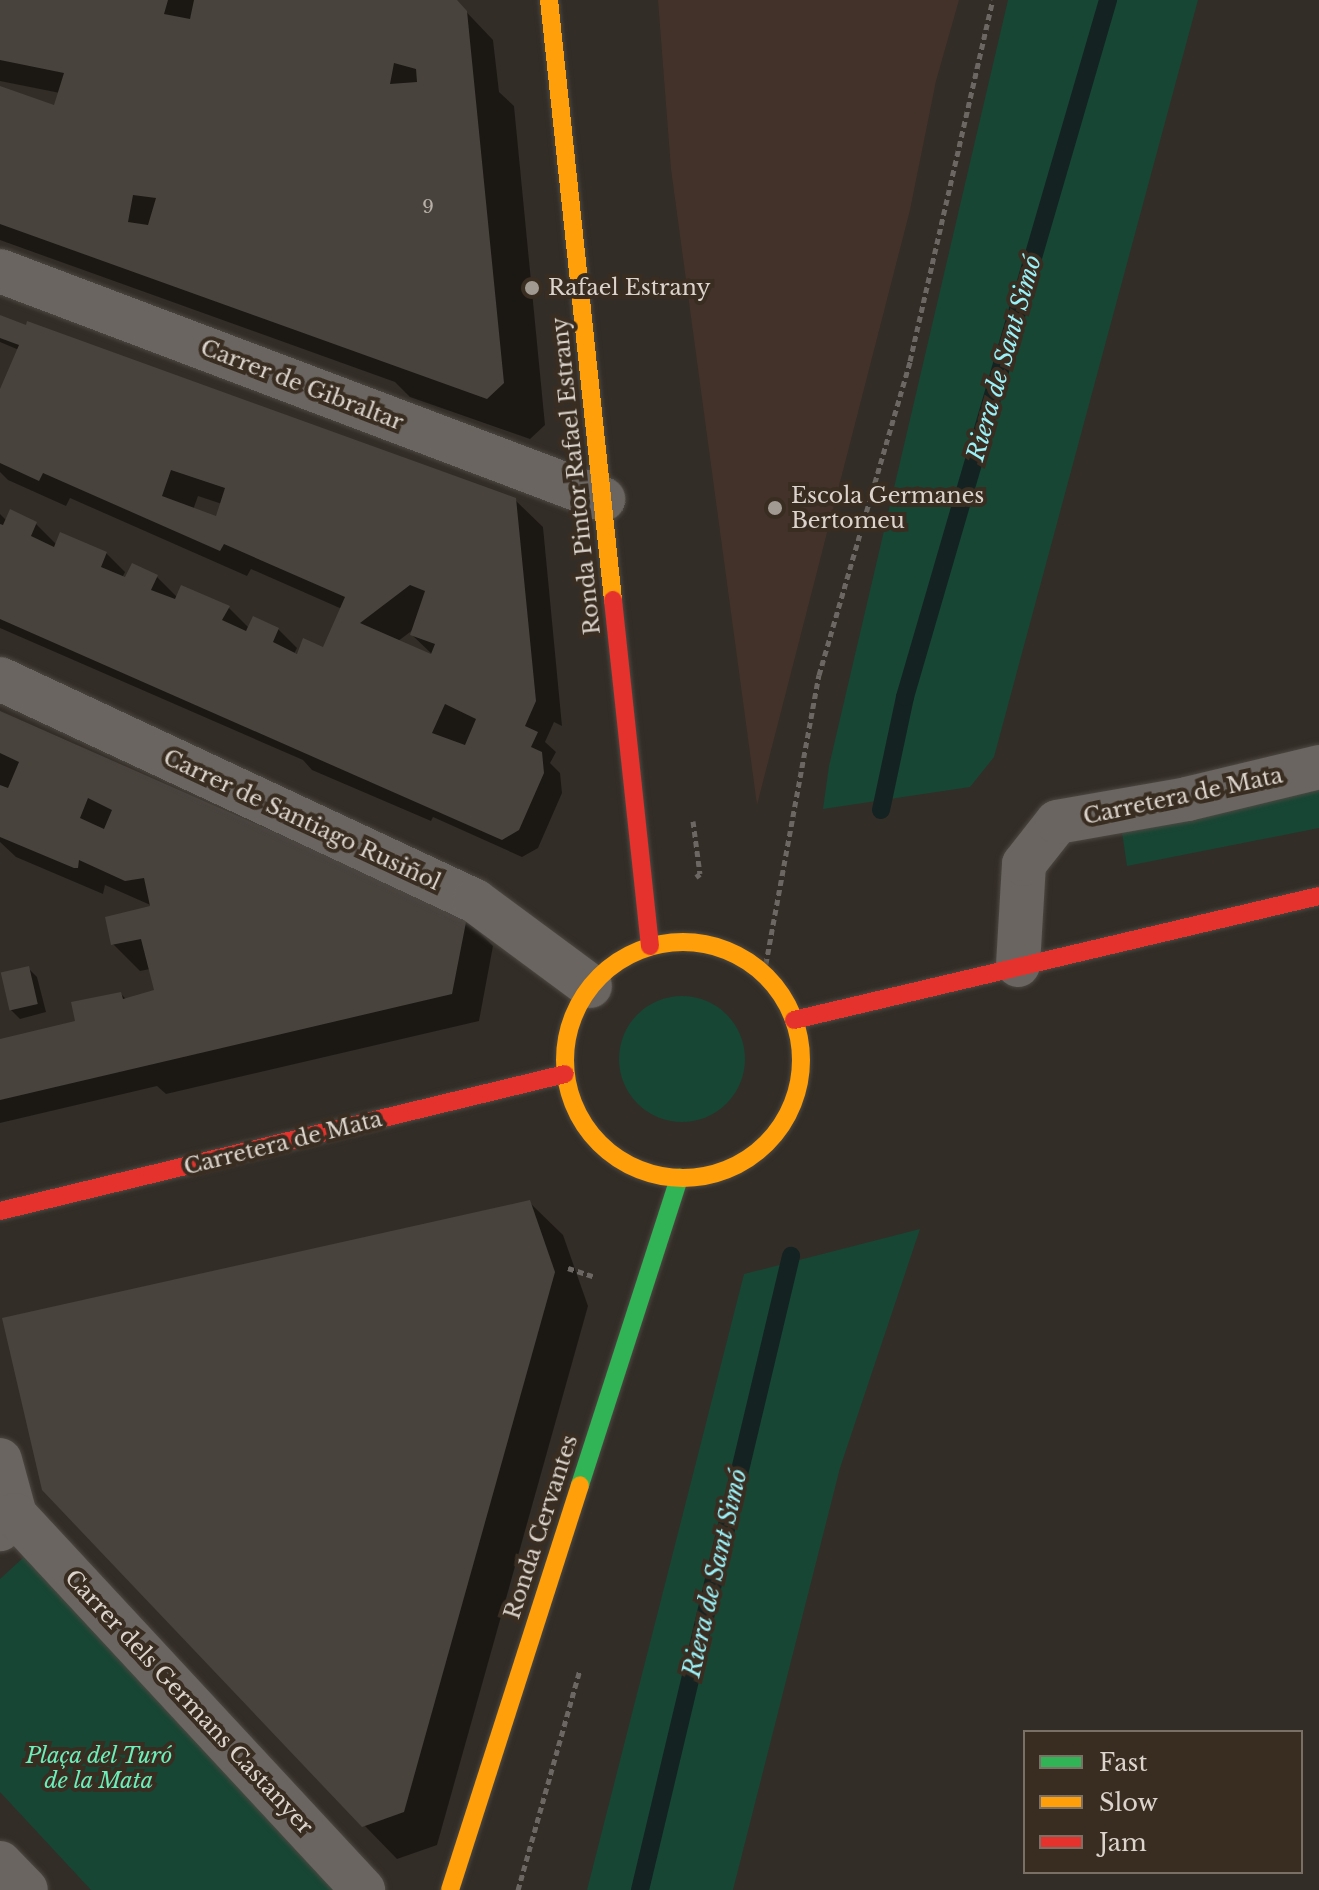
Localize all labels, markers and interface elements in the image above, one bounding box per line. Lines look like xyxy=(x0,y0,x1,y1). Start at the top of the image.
house number: 9 xyxy=(422,196,434,218)
water label: Riera de Sant Simó xyxy=(961,251,1047,465)
place label: Rafael Estrany xyxy=(548,275,711,301)
marker: Rafael Estrany xyxy=(523,279,541,297)
street label: Ronda Pintor Rafael Estrany xyxy=(546,316,606,636)
street label: Carrer de Gibraltar xyxy=(197,334,407,436)
place label: Escola Germanes Bertomeu xyxy=(791,482,985,534)
marker: Escola Germanes Bertomeu xyxy=(766,499,784,517)
street label: Carrer de Santiago Rusiñol xyxy=(159,744,445,896)
street label: Carretera de Mata xyxy=(1081,762,1285,830)
street label: Carretera de Mata xyxy=(181,1106,385,1180)
street label: Ronda Cervantes xyxy=(499,1432,583,1622)
water label: Riera de Sant Simó xyxy=(677,1466,753,1680)
street label: Carrer dels Germans Castanyer xyxy=(59,1564,319,1840)
legend xyxy=(1023,1730,1303,1874)
park label: Plaça del Turó de la Mata xyxy=(25,1742,173,1794)
text: Fast xyxy=(1099,1748,1147,1777)
text: Slow xyxy=(1099,1788,1158,1817)
text: Jam xyxy=(1099,1828,1147,1857)

